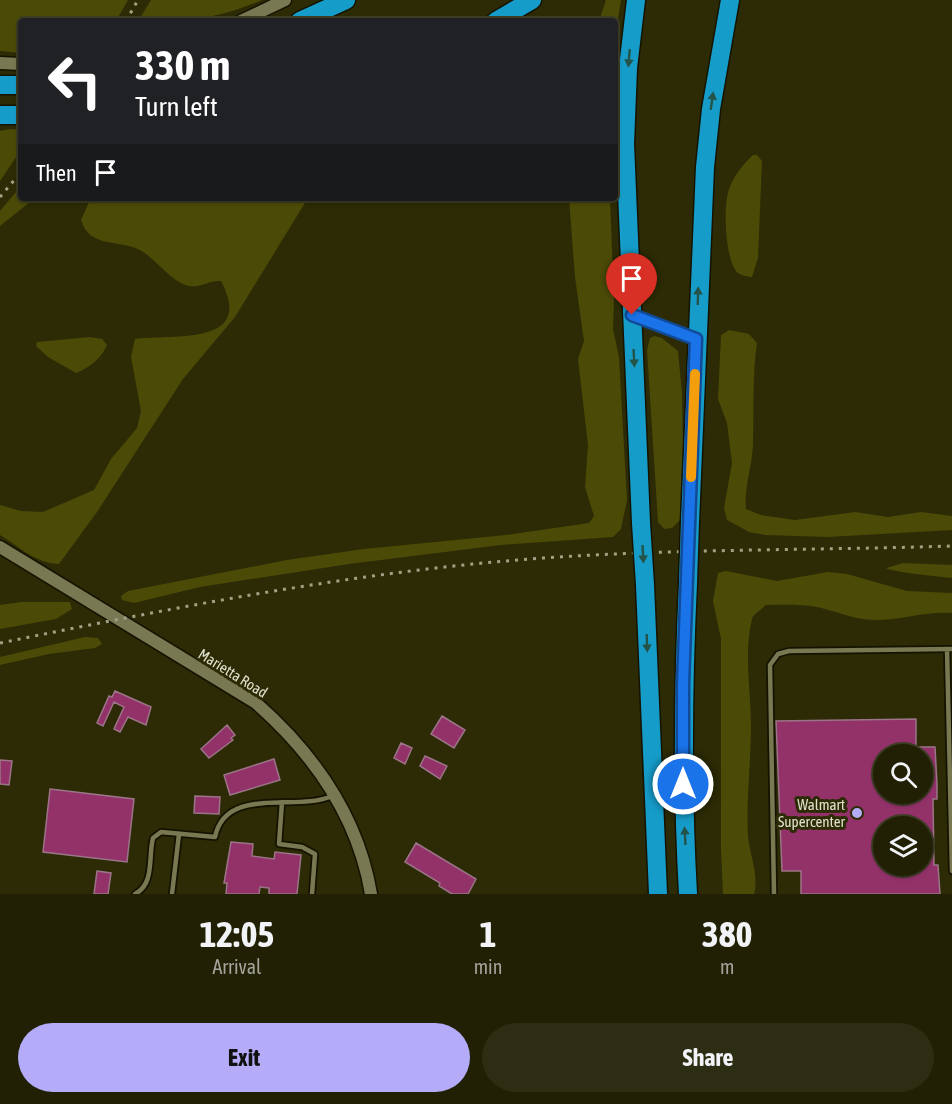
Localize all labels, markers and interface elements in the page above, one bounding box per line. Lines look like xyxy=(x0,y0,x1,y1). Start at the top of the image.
text: 330 m xyxy=(135,41,230,89)
icon: left xyxy=(36,42,114,120)
one-way arrow xyxy=(624,49,634,68)
text: Turn left xyxy=(135,91,218,122)
one-way arrow xyxy=(708,92,717,111)
icon: arrive xyxy=(89,156,122,189)
text: Then xyxy=(36,160,77,186)
pin xyxy=(606,253,657,315)
icon: arrive xyxy=(615,262,648,295)
one-way arrow xyxy=(694,286,703,305)
one-way arrow xyxy=(629,348,638,367)
one-way arrow xyxy=(639,545,648,564)
one-way arrow xyxy=(642,634,651,653)
street label: Marietta Road xyxy=(195,645,271,701)
map controls xyxy=(873,744,933,876)
button: search xyxy=(873,744,933,804)
position arrow xyxy=(651,752,715,816)
place label: Walmart Supercenter xyxy=(778,796,846,830)
marker: Walmart Supercenter xyxy=(850,806,864,820)
button: layers xyxy=(873,816,933,876)
one-way arrow xyxy=(680,826,689,845)
text: 12:05 xyxy=(199,913,274,955)
text: 1 xyxy=(480,913,496,955)
text: 380 xyxy=(702,913,753,955)
text: Arrival xyxy=(212,955,261,978)
text: min xyxy=(474,955,502,978)
text: m xyxy=(720,955,734,978)
button: Exit xyxy=(18,1023,470,1092)
button: Share xyxy=(482,1023,934,1092)

